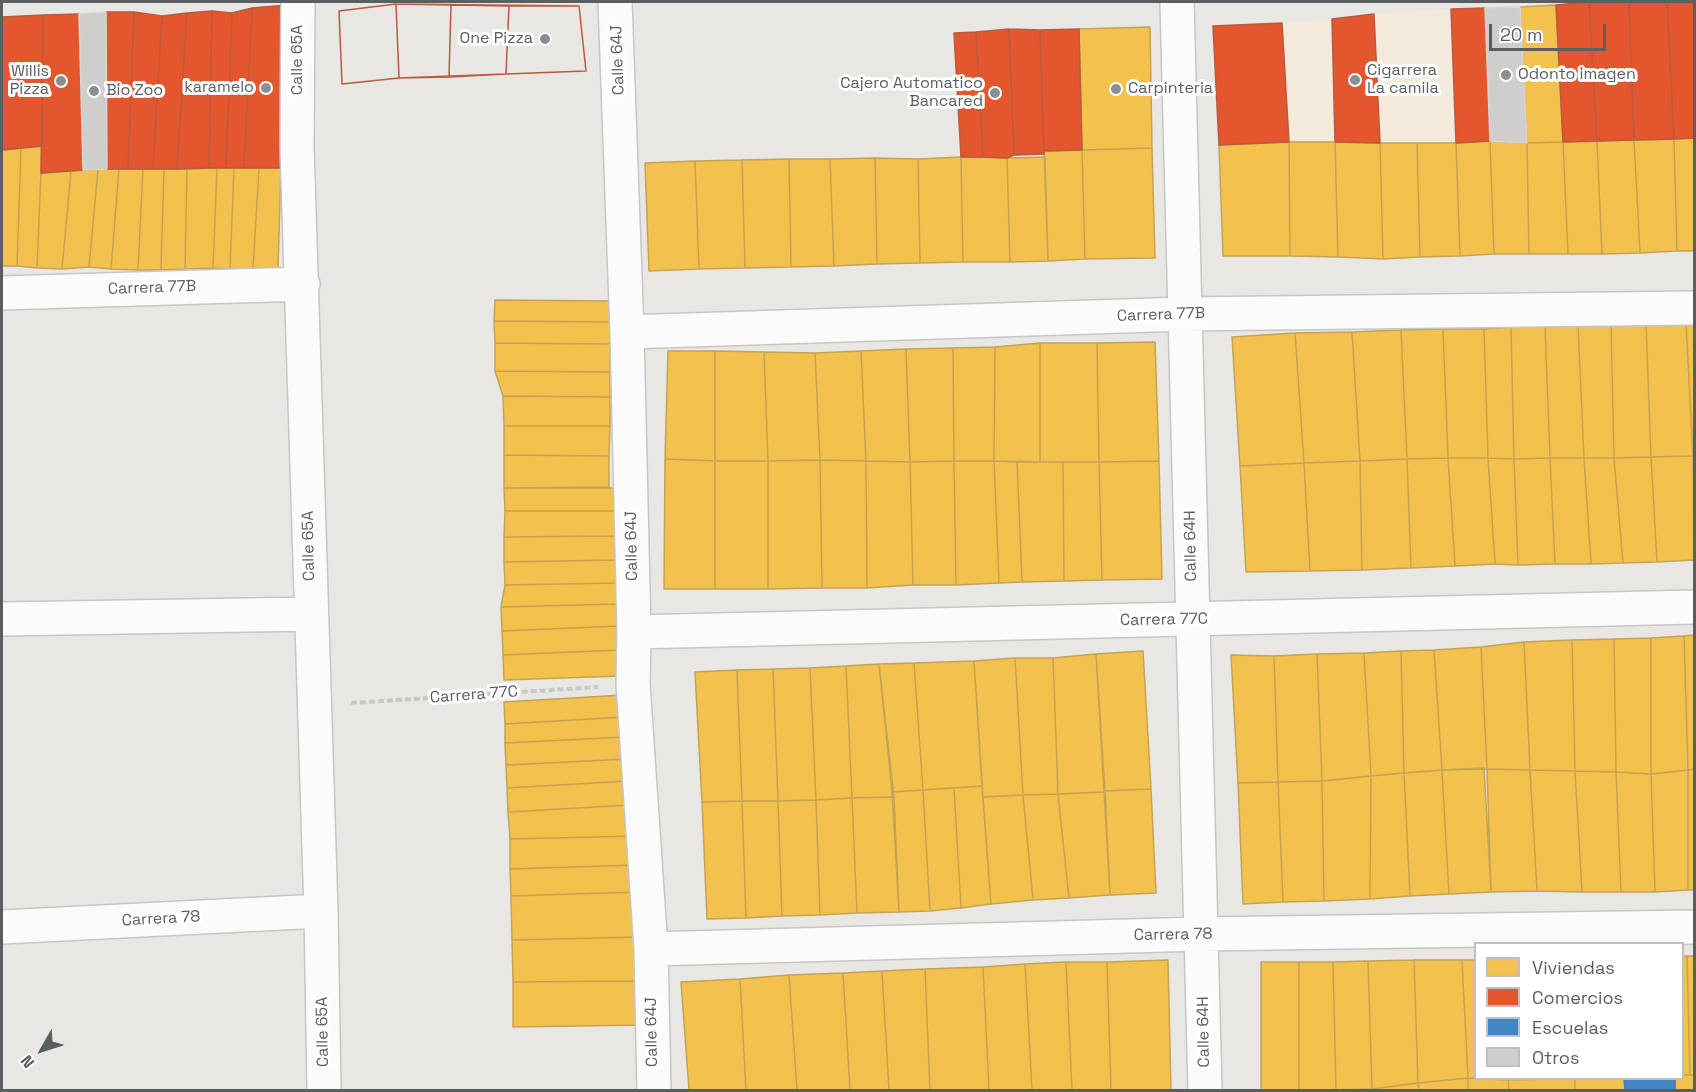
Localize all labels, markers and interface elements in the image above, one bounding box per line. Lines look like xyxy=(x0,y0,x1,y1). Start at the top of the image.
scale bar xyxy=(1492,12,1609,50)
text: 20 m xyxy=(1500,23,1543,46)
street label: Calle 65A xyxy=(288,25,308,95)
street label: Calle 64J xyxy=(607,25,629,95)
place label: One Pizza xyxy=(460,29,533,49)
marker: One Pizza xyxy=(538,32,552,46)
place label: Cigarrera La camila xyxy=(1367,61,1439,99)
place label: Willis Pizza xyxy=(10,62,49,100)
place label: Odonto imagen xyxy=(1518,65,1636,85)
marker: Odonto imagen xyxy=(1499,68,1513,82)
marker: Cigarrera La camila xyxy=(1348,73,1362,87)
marker: Willis Pizza xyxy=(54,74,68,88)
place label: Cajero Automatico Bancared xyxy=(840,74,983,112)
place label: karamelo xyxy=(184,78,254,98)
place label: Carpinteria xyxy=(1128,79,1213,99)
place label: Bio Zoo xyxy=(106,81,163,101)
marker: karamelo xyxy=(259,81,273,95)
marker: Carpinteria xyxy=(1109,82,1123,96)
marker: Bio Zoo xyxy=(87,84,101,98)
marker: Cajero Automatico Bancared xyxy=(988,86,1002,100)
street label: Carrera 77B xyxy=(107,277,197,299)
street label: Carrera 77B xyxy=(1116,304,1206,326)
street label: Calle 64H xyxy=(1181,510,1201,582)
street label: Calle 65A xyxy=(299,511,319,581)
street label: Calle 64J xyxy=(622,511,642,581)
street label: Carrera 77C xyxy=(1120,610,1208,630)
street label: Carrera 77C xyxy=(429,682,519,708)
street label: Carrera 78 xyxy=(121,907,201,931)
street label: Carrera 78 xyxy=(1133,925,1213,945)
legend xyxy=(1474,942,1684,1080)
text: Viviendas xyxy=(1532,956,1615,979)
text: Comercios xyxy=(1532,986,1623,1009)
street label: Calle 64H xyxy=(1194,996,1214,1068)
street label: Calle 65A xyxy=(313,997,333,1067)
street label: Calle 64J xyxy=(642,997,662,1067)
text: Escuelas xyxy=(1532,1016,1608,1039)
north arrow xyxy=(12,1020,72,1080)
text: Otros xyxy=(1532,1046,1579,1069)
text: N xyxy=(16,1051,39,1072)

